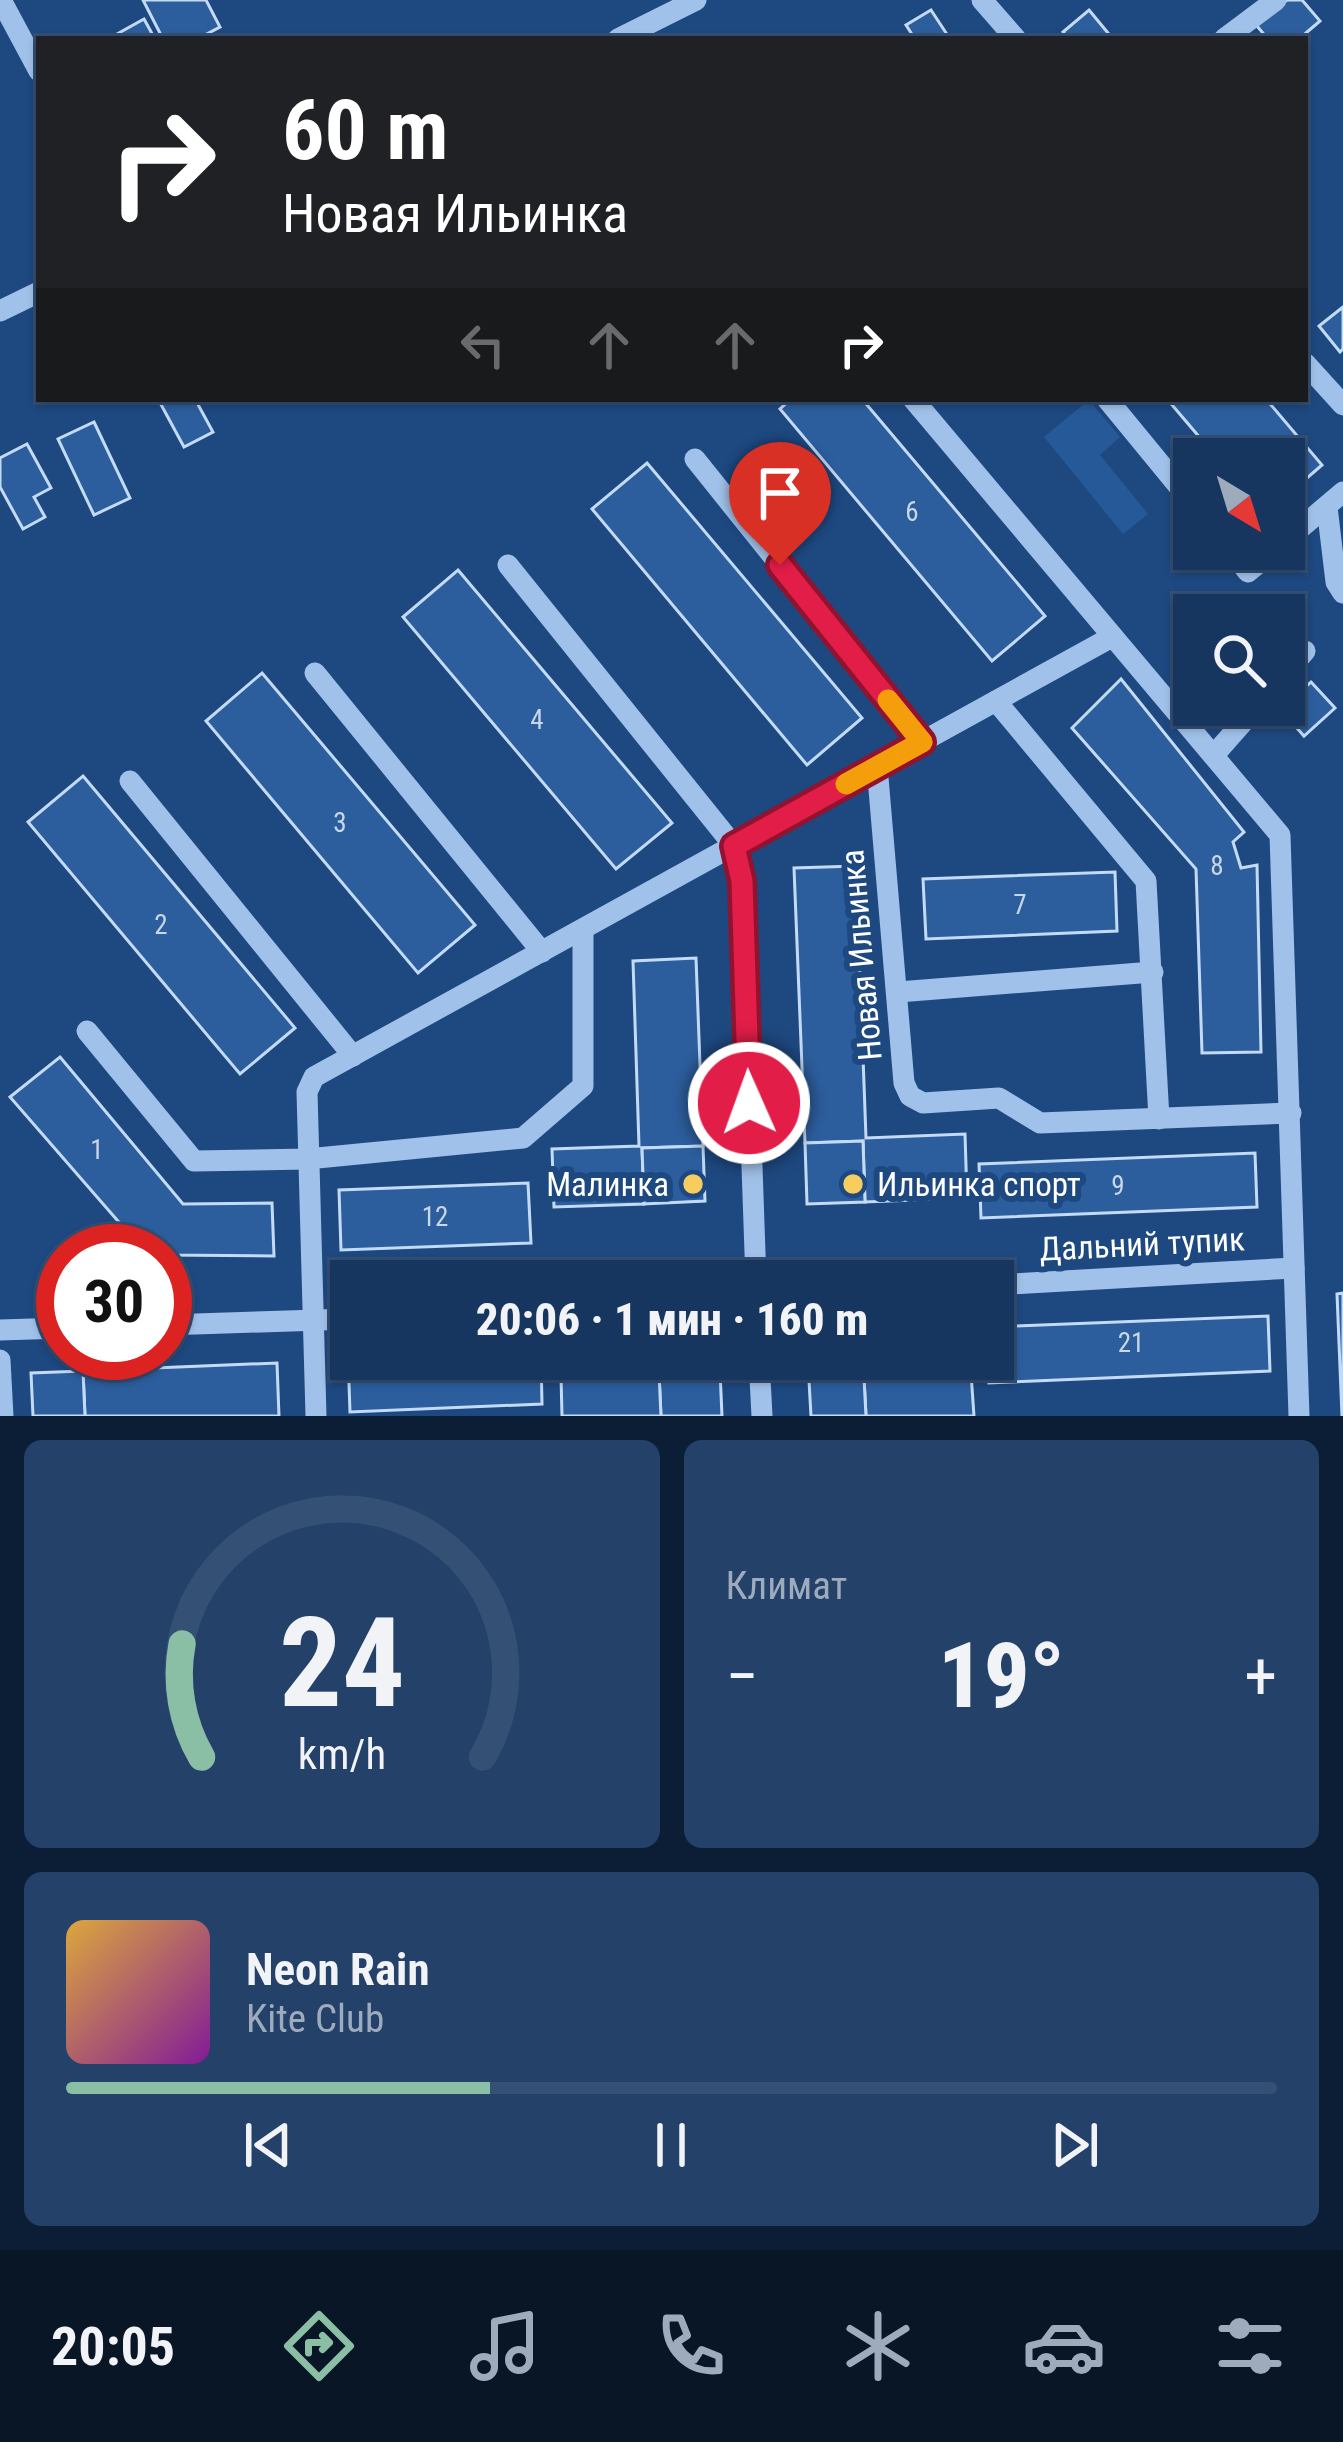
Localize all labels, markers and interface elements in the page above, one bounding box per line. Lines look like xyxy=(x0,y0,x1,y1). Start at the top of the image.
text: 60 m xyxy=(282,81,449,180)
icon: right xyxy=(84,84,240,240)
text: Новая Ильинка xyxy=(282,182,628,245)
icon: left xyxy=(450,312,516,378)
icon: ahead xyxy=(576,312,642,378)
icon: ahead xyxy=(702,312,768,378)
icon: right xyxy=(828,312,894,378)
north arrow xyxy=(1173,438,1305,570)
map controls xyxy=(1173,438,1305,726)
pin xyxy=(729,442,831,565)
icon: arrive xyxy=(747,460,813,526)
house number: 6 xyxy=(905,496,919,528)
button: search xyxy=(1173,594,1305,726)
house number: 4 xyxy=(530,704,544,736)
house number: 3 xyxy=(333,807,347,839)
street label: Новая Ильинка xyxy=(832,848,890,1062)
house number: 8 xyxy=(1210,850,1224,882)
house number: 7 xyxy=(1013,889,1027,921)
house number: 2 xyxy=(154,909,168,941)
position arrow xyxy=(686,1040,812,1166)
house number: 1 xyxy=(90,1134,104,1166)
place label: Малинка xyxy=(546,1165,669,1204)
place label: Ильинка спорт xyxy=(877,1165,1081,1204)
house number: 9 xyxy=(1111,1170,1125,1202)
marker: Малинка xyxy=(680,1171,706,1197)
marker: Ильинка спорт xyxy=(840,1171,866,1197)
house number: 12 xyxy=(422,1201,448,1233)
street label: Дальний тупик xyxy=(1038,1219,1246,1269)
speed limit sign: 30 xyxy=(36,1224,192,1380)
text: 20:06 · 1 мин · 160 m xyxy=(476,1293,868,1346)
house number: 21 xyxy=(1118,1327,1144,1359)
text: Климат xyxy=(726,1563,847,1609)
text: 24 xyxy=(279,1590,405,1736)
text: 19° xyxy=(938,1624,1065,1729)
text: − xyxy=(726,1638,759,1715)
text: + xyxy=(1244,1638,1277,1715)
text: km/h xyxy=(298,1729,386,1779)
text: Neon Rain xyxy=(246,1943,430,1996)
text: Kite Club xyxy=(246,1996,384,2042)
icon: previous xyxy=(235,2112,301,2178)
icon: pause xyxy=(638,2112,704,2178)
icon: next xyxy=(1042,2112,1108,2178)
icon: directions xyxy=(277,2304,361,2388)
icon: music xyxy=(463,2304,547,2388)
icon: phone xyxy=(649,2304,733,2388)
icon: climate xyxy=(836,2304,920,2388)
icon: car xyxy=(1022,2304,1106,2388)
icon: filters xyxy=(1208,2304,1292,2388)
text: 20:05 xyxy=(51,2315,175,2378)

